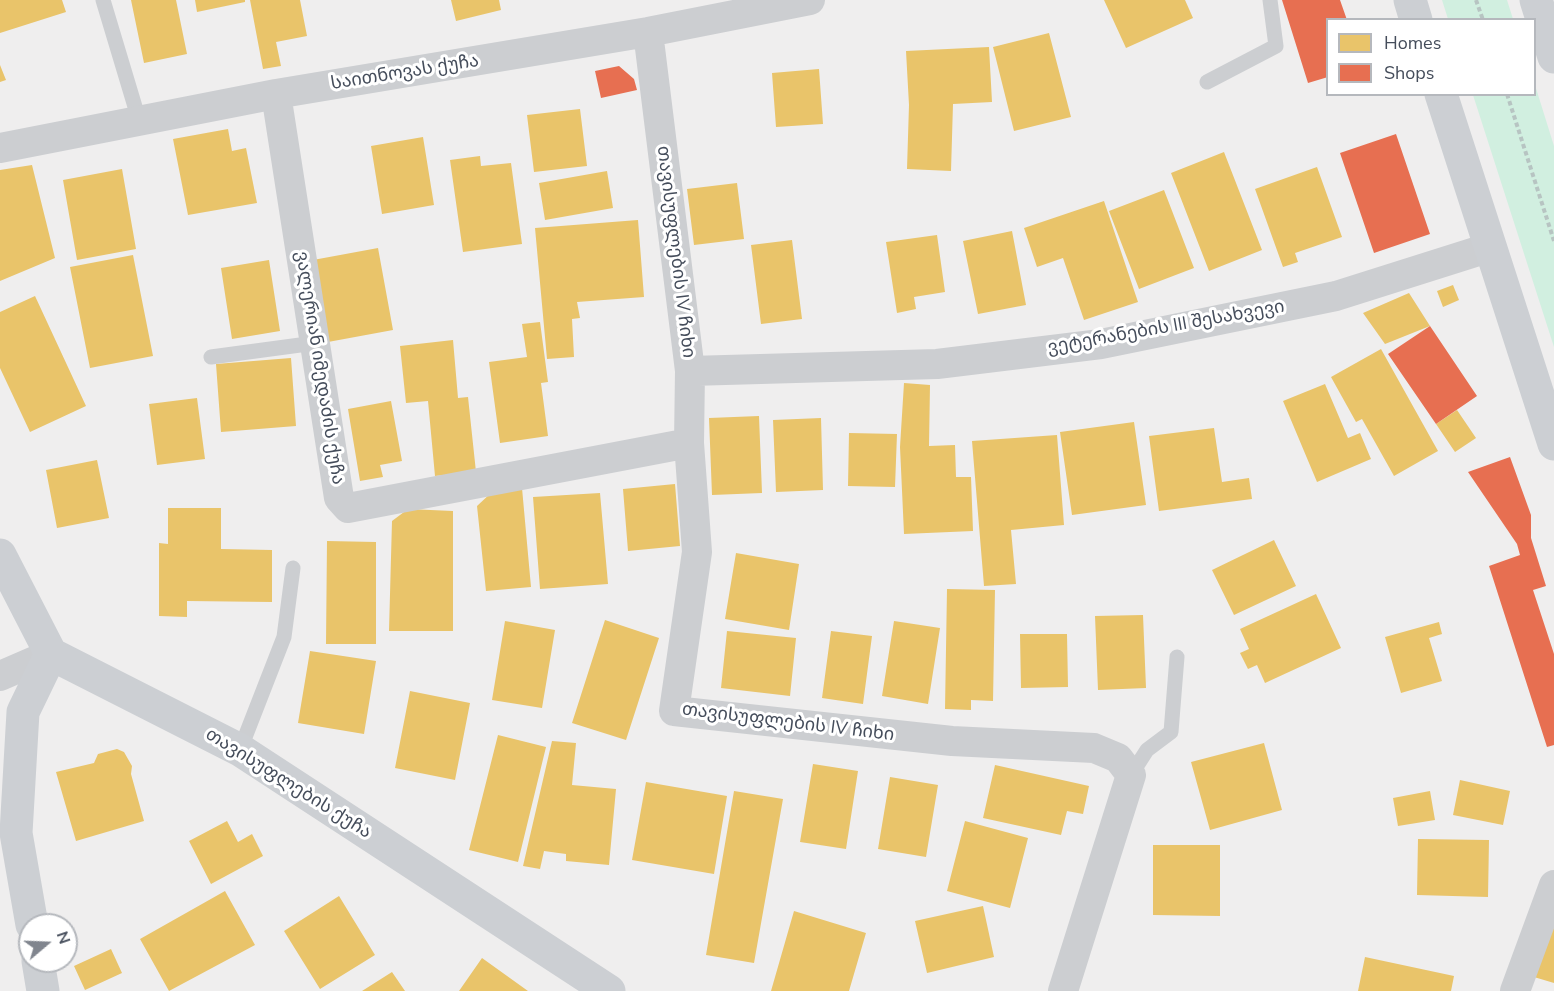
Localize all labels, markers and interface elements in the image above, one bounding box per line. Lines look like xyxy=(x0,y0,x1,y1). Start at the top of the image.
legend xyxy=(1326,18,1536,96)
text: Homes xyxy=(1384,31,1441,55)
street label: საითნოვას ქუჩა xyxy=(329,51,481,95)
text: Shops xyxy=(1384,61,1434,85)
street label: თავისუფლების IV ჩიხი xyxy=(651,145,699,359)
street label: ვალერიან იმედაძის ქუჩა xyxy=(290,250,348,486)
street label: ვეტერანების III შესახვევი xyxy=(1046,296,1286,360)
street label: თავისუფლების IV ჩიხი xyxy=(681,699,895,747)
street label: თავისუფლების ქუჩა xyxy=(201,724,375,844)
north arrow xyxy=(18,913,78,973)
text: N xyxy=(51,929,75,947)

